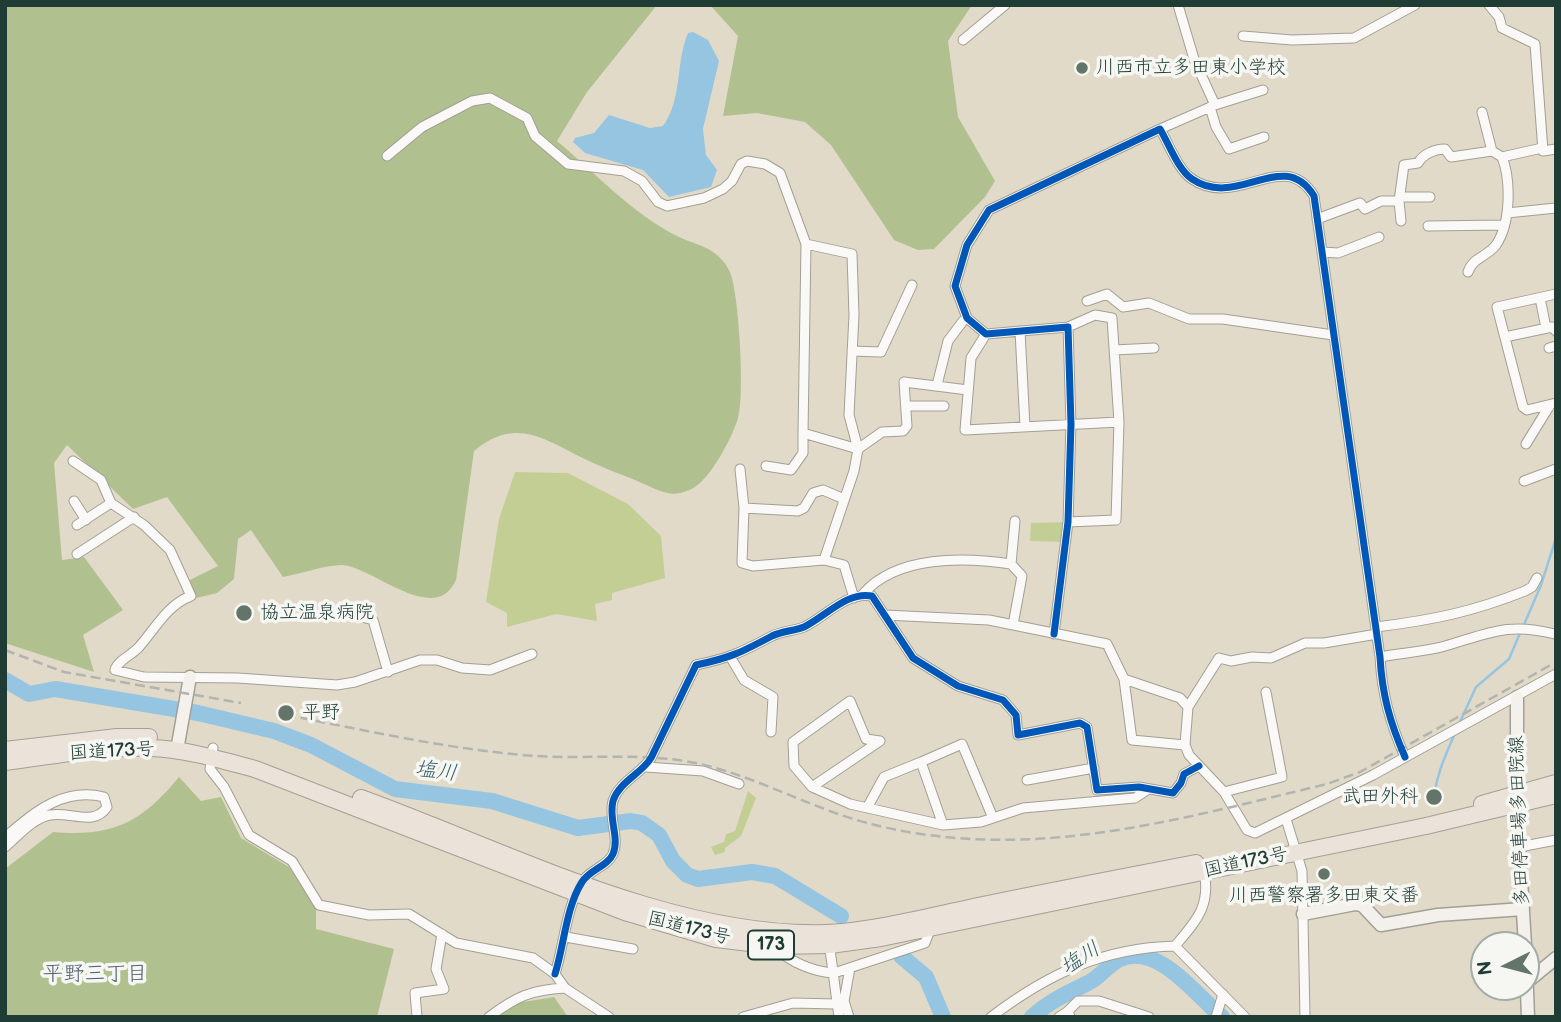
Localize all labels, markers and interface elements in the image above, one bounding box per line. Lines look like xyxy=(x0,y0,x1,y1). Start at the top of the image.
place label: 川西市立多田東小学校 xyxy=(1096,57,1286,79)
marker: 川西市立多田東小学校 xyxy=(1074,60,1090,76)
place label: 協立温泉病院 xyxy=(260,602,374,624)
marker: 協立温泉病院 xyxy=(234,603,254,623)
place label: 平野 xyxy=(302,702,340,724)
marker: 平野 xyxy=(276,703,296,723)
street label: 多田停車場多田院線 xyxy=(1506,735,1534,907)
street label: 国道173号 xyxy=(69,738,155,766)
water label: 塩川 xyxy=(414,757,458,787)
place label: 武田外科 xyxy=(1342,786,1418,808)
marker: 武田外科 xyxy=(1424,787,1444,807)
street label: 国道173号 xyxy=(1202,843,1290,883)
marker: 川西警察署多田東交番 xyxy=(1316,866,1332,882)
place label: 川西警察署多田東交番 xyxy=(1229,885,1419,907)
street label: 国道173号 xyxy=(645,908,733,950)
road number: 173 xyxy=(748,930,794,960)
north arrow xyxy=(1470,931,1540,1001)
water label: 塩川 xyxy=(1057,937,1105,981)
text: N xyxy=(1473,960,1498,976)
district label: 平野三丁目 xyxy=(43,962,147,988)

